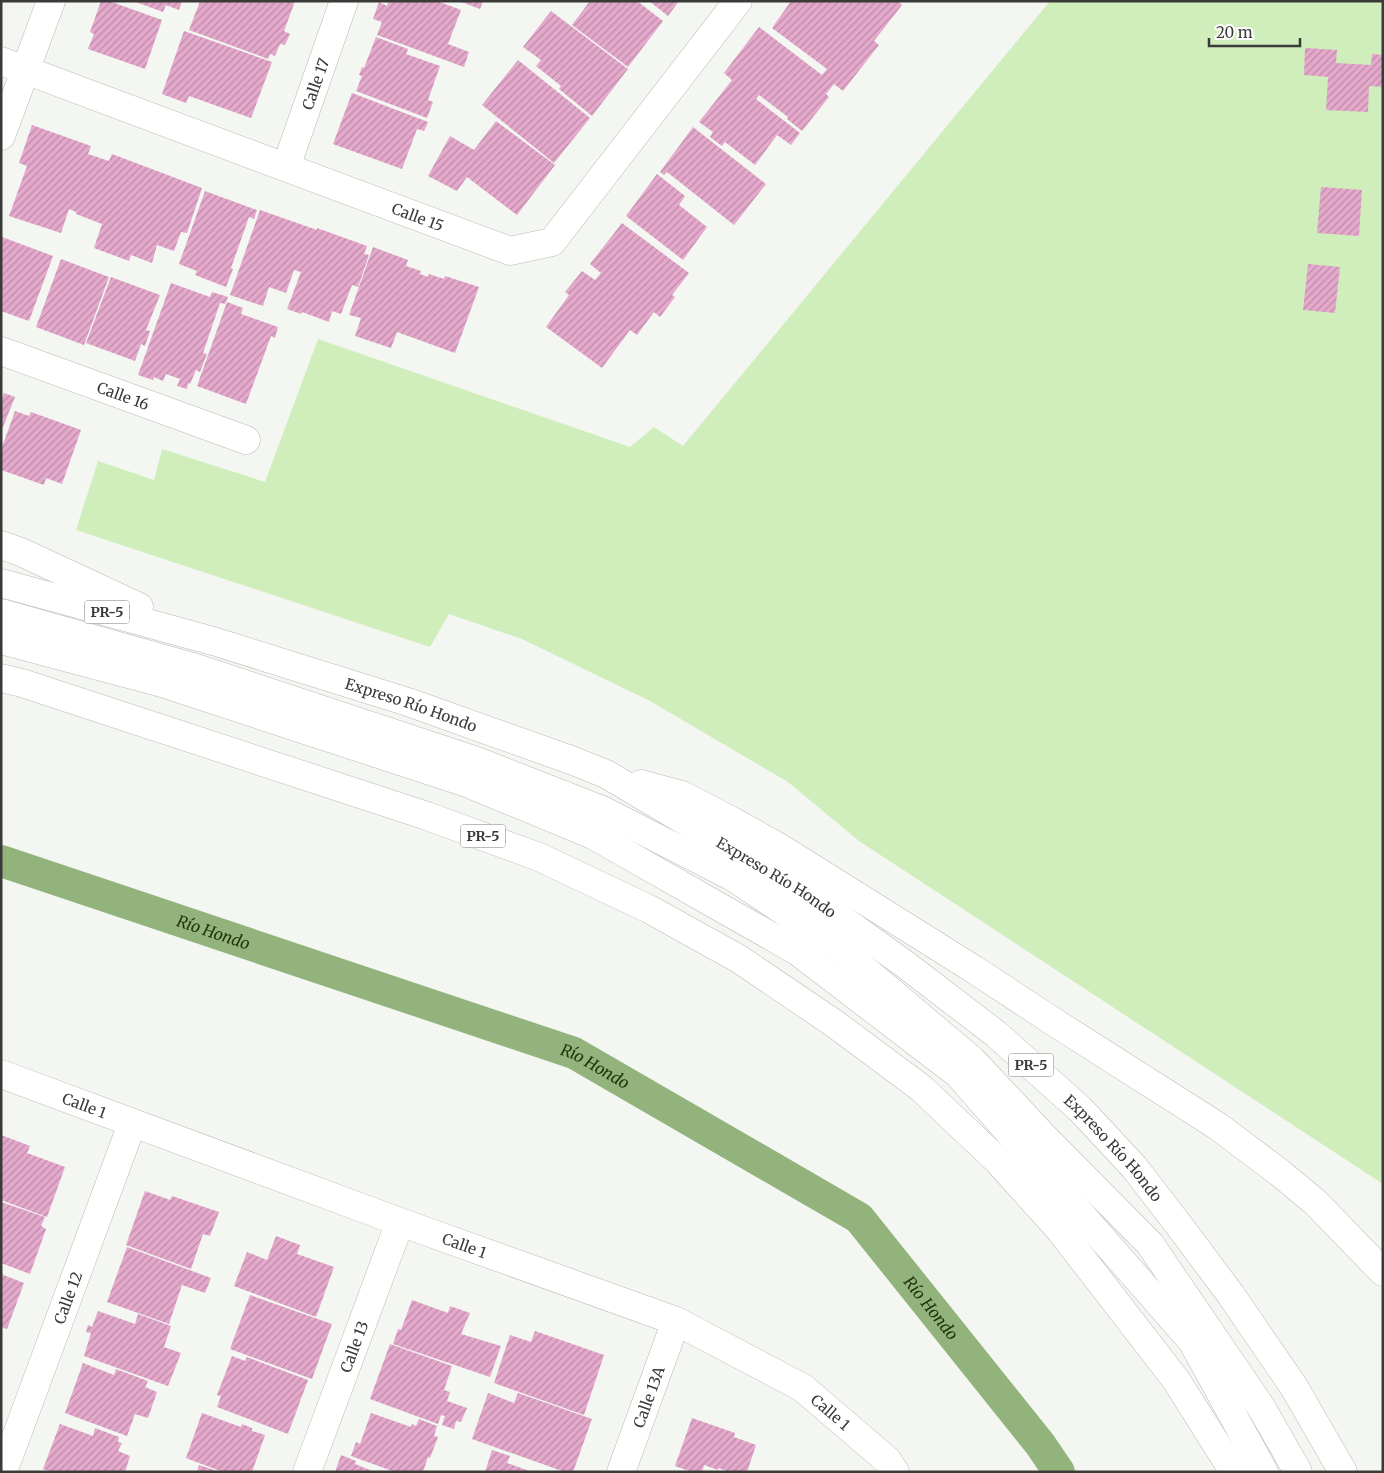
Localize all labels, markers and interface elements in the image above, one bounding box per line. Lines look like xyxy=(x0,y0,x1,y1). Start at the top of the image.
scale bar xyxy=(1209,15,1300,47)
text: 20 m xyxy=(1216,23,1253,42)
street label: Calle 17 xyxy=(297,55,333,112)
street label: Calle 15 xyxy=(389,198,446,235)
street label: Calle 16 xyxy=(95,377,152,414)
road number: PR-5 xyxy=(84,600,130,624)
street label: Expreso Río Hondo xyxy=(343,674,480,735)
road number: PR-5 xyxy=(460,824,506,848)
street label: Expreso Río Hondo xyxy=(713,832,840,922)
water label: Río Hondo xyxy=(174,911,253,954)
water label: Río Hondo xyxy=(558,1039,633,1093)
road number: PR-5 xyxy=(1008,1054,1054,1076)
street label: Calle 1 xyxy=(60,1088,109,1122)
street label: Expreso Río Hondo xyxy=(1060,1090,1167,1205)
street label: Calle 1 xyxy=(440,1228,489,1262)
street label: Calle 12 xyxy=(49,1269,86,1326)
water label: Río Hondo xyxy=(900,1272,963,1344)
street label: Calle 13 xyxy=(335,1318,372,1375)
street label: Calle 13A xyxy=(629,1363,668,1430)
street label: Calle 1 xyxy=(807,1390,854,1434)

